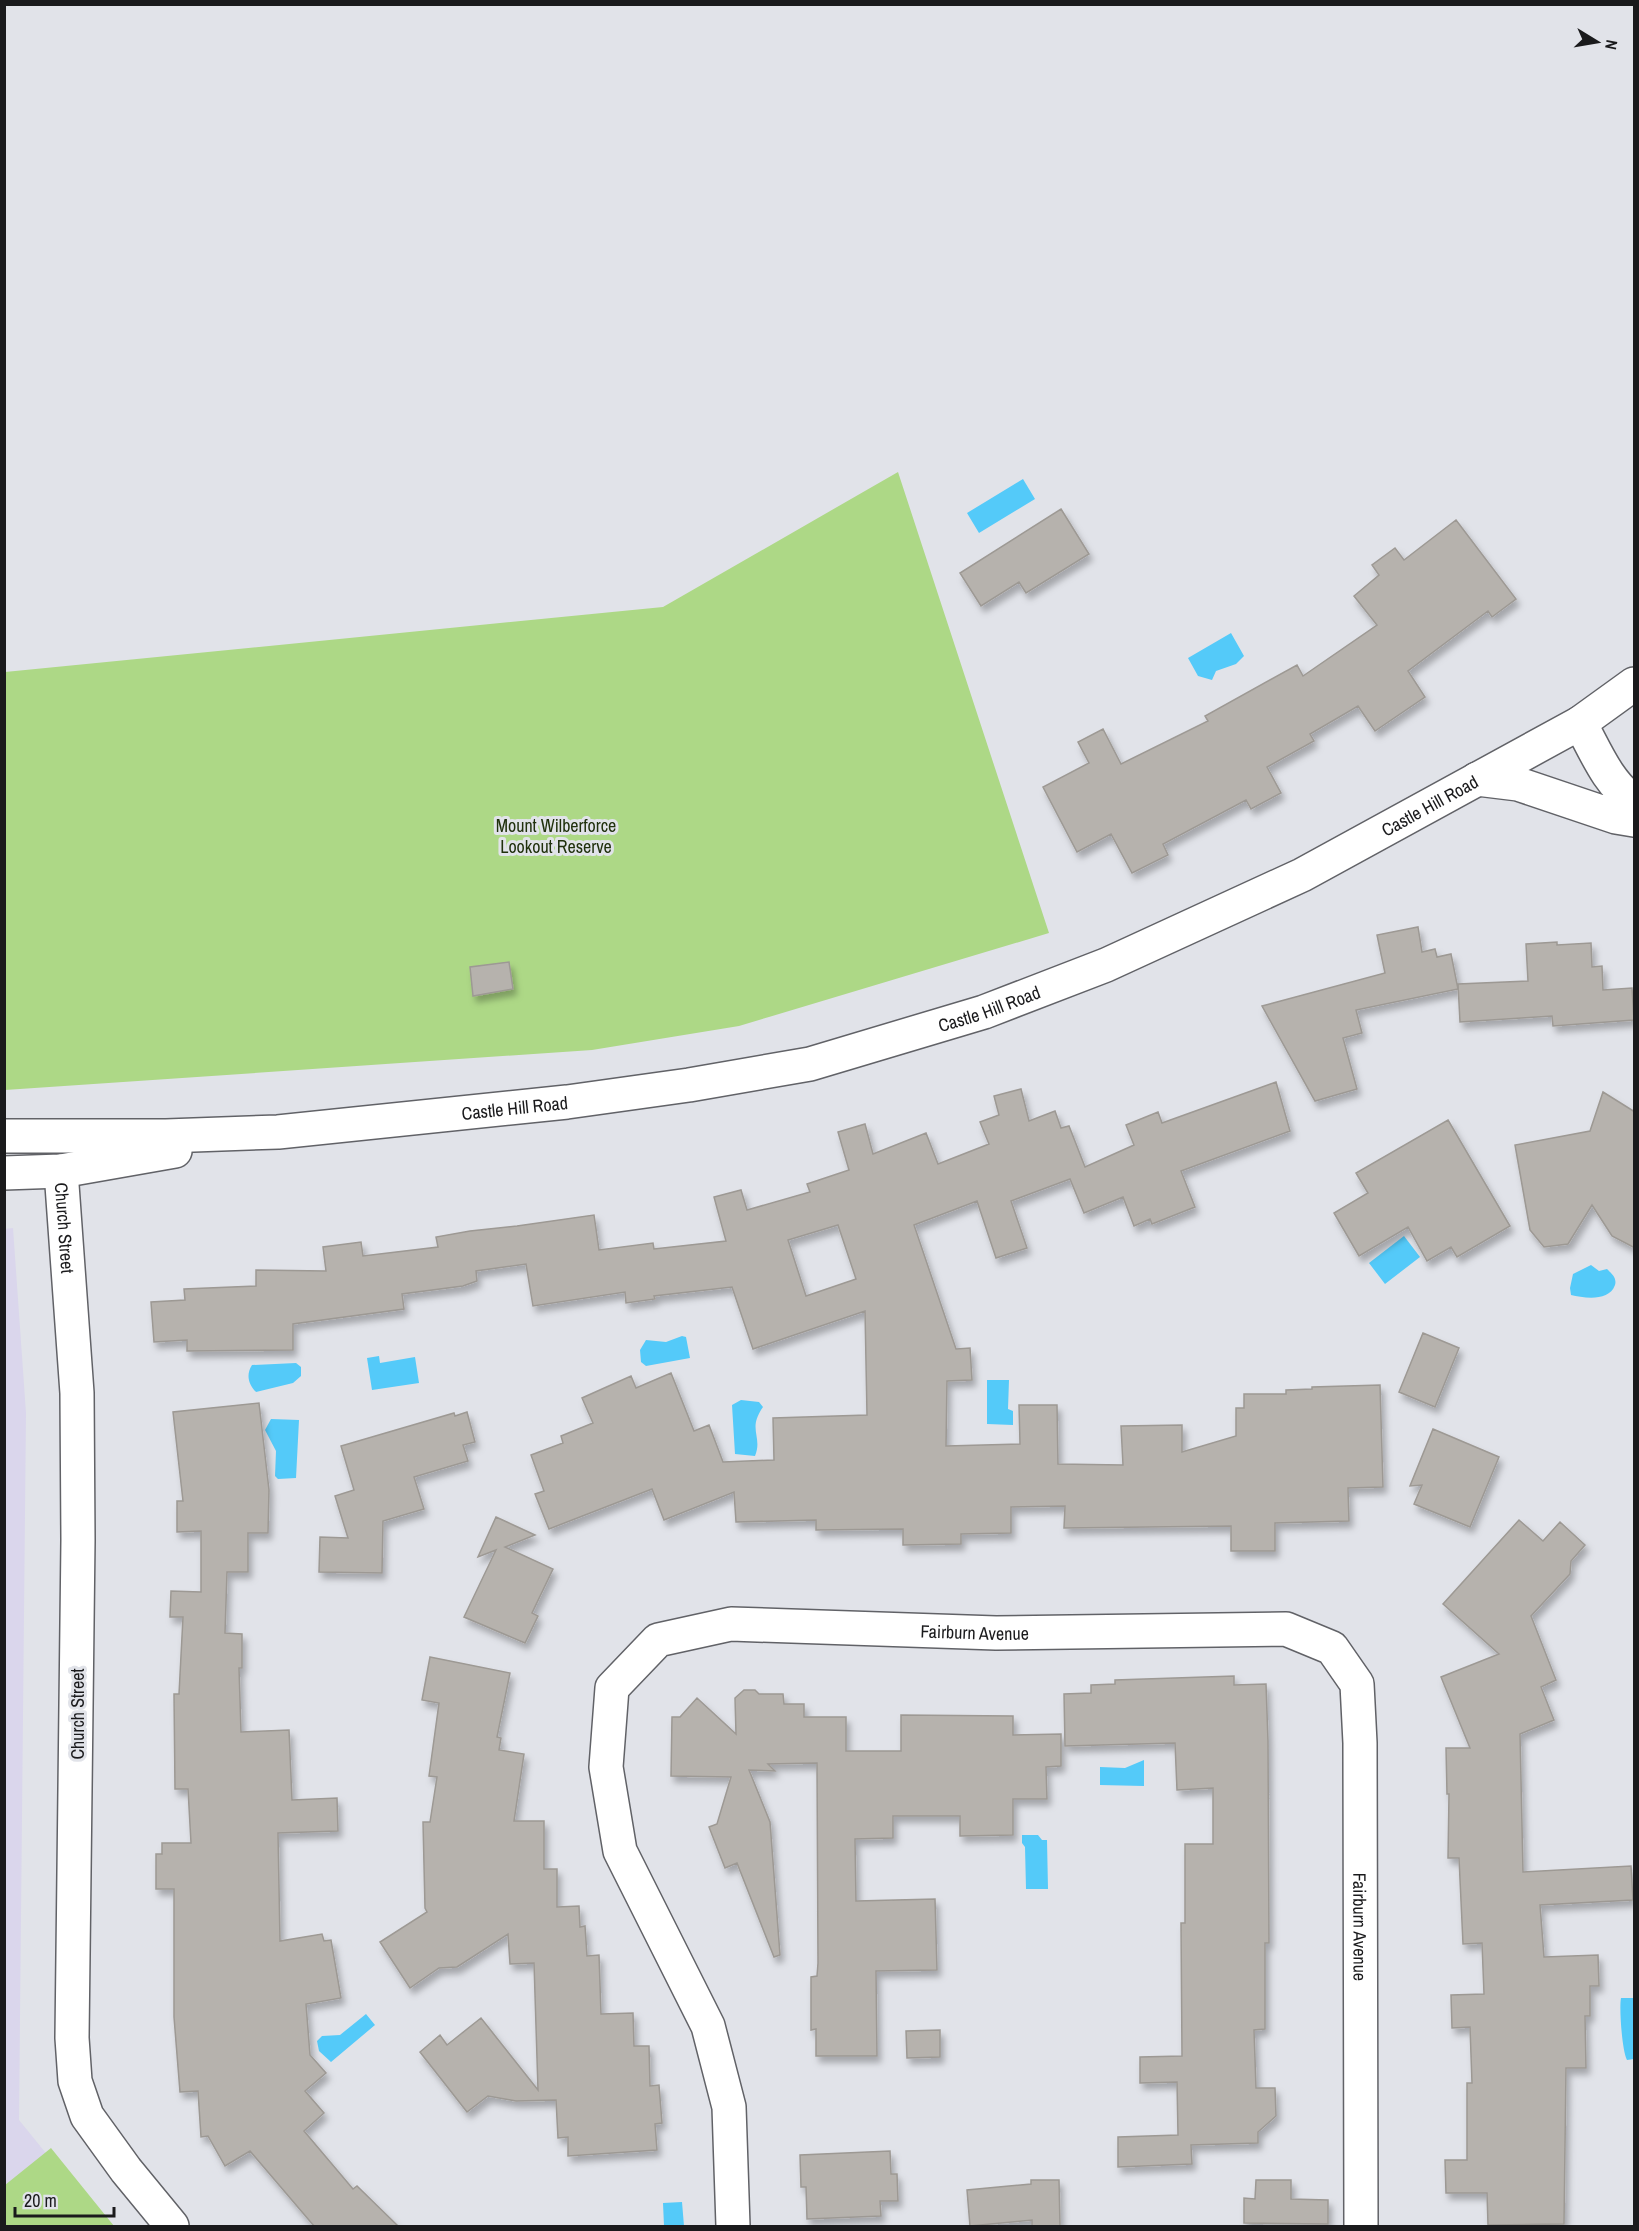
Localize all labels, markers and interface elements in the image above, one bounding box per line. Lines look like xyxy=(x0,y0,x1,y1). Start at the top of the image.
north arrow xyxy=(1567,12,1627,72)
text: N xyxy=(1600,38,1623,52)
street label: Castle Hill Road xyxy=(1377,769,1482,842)
park label: Mount Wilberforce Lookout Reserve xyxy=(496,813,616,859)
street label: Castle Hill Road xyxy=(935,979,1044,1038)
street label: Castle Hill Road xyxy=(460,1089,569,1125)
street label: Church Street xyxy=(49,1181,81,1274)
street label: Fairburn Avenue xyxy=(920,1618,1029,1646)
street label: Church Street xyxy=(65,1668,90,1760)
street label: Fairburn Avenue xyxy=(1348,1873,1373,1981)
scale bar xyxy=(15,2180,114,2218)
text: 20 m xyxy=(24,2188,57,2213)

